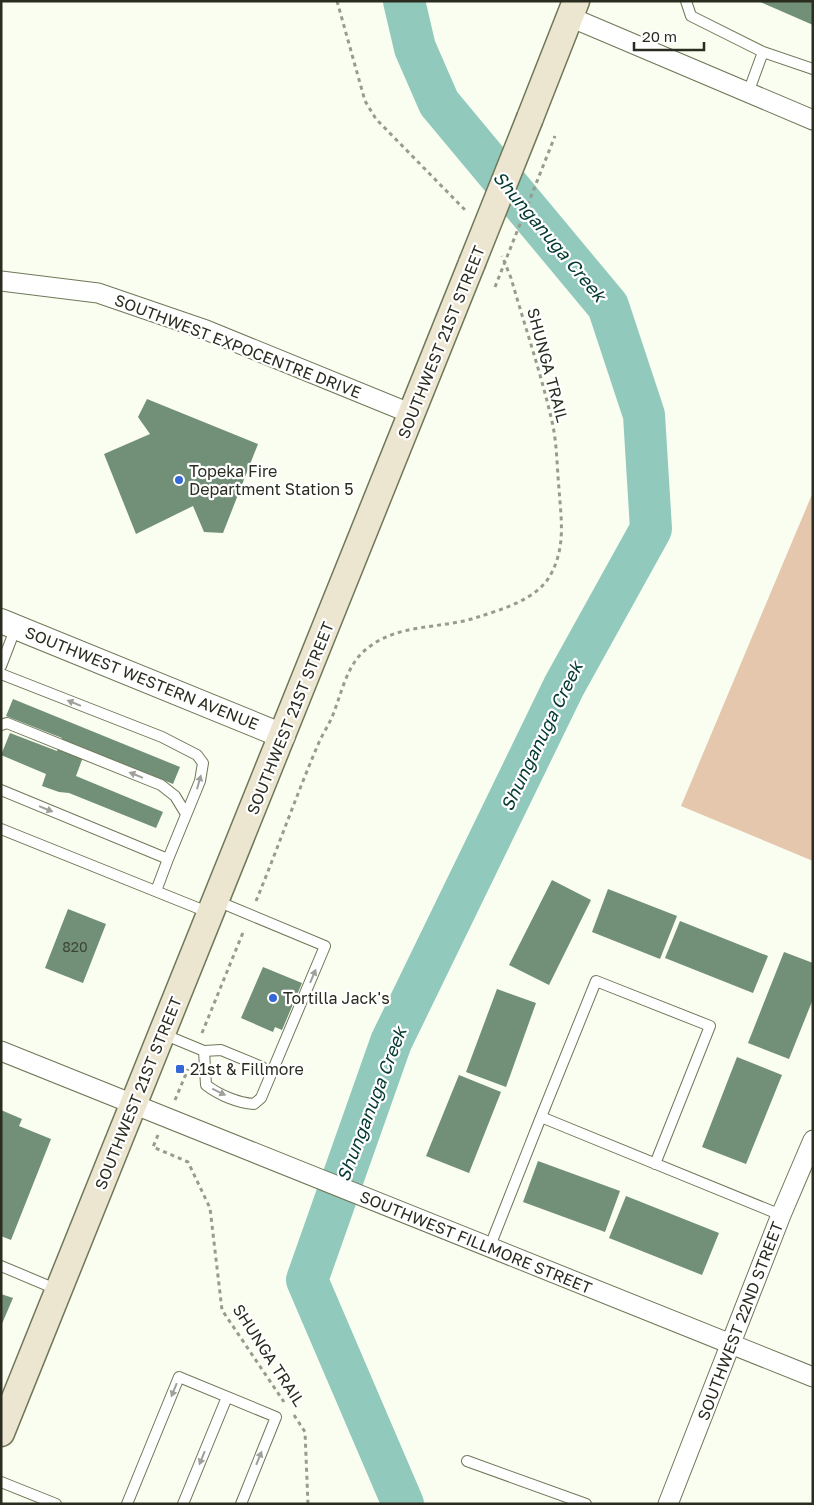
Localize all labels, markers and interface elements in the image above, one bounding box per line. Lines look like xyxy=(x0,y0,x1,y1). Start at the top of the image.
scale bar xyxy=(634,20,704,52)
text: 20 m xyxy=(642,27,677,45)
water label: Shunganuga Creek xyxy=(489,166,612,307)
street label: SOUTHWEST 21ST STREET xyxy=(393,242,489,441)
street label: SOUTHWEST EXPOCENTRE DRIVE xyxy=(112,290,364,402)
street label: SHUNGA TRAIL xyxy=(523,306,573,424)
place label: Topeka Fire Department Station 5 xyxy=(189,461,353,499)
marker: Topeka Fire Department Station 5 xyxy=(173,474,185,486)
street label: SOUTHWEST 21ST STREET xyxy=(242,618,338,817)
street label: SOUTHWEST WESTERN AVENUE xyxy=(22,622,262,734)
water label: Shunganuga Creek xyxy=(495,656,588,814)
one-way arrow xyxy=(67,698,81,706)
one-way arrow xyxy=(128,771,143,779)
one-way arrow xyxy=(195,774,203,789)
one-way arrow xyxy=(39,805,53,813)
house number: 820 xyxy=(62,938,88,955)
one-way arrow xyxy=(309,969,317,983)
place label: Tortilla Jack's xyxy=(283,988,390,1008)
marker: Tortilla Jack's xyxy=(267,992,279,1004)
street label: SOUTHWEST 21ST STREET xyxy=(90,993,186,1192)
water label: Shunganuga Creek xyxy=(331,1022,411,1184)
place label: 21st & Fillmore xyxy=(190,1059,304,1079)
marker: 21st & Fillmore xyxy=(174,1063,186,1075)
one-way arrow xyxy=(211,1088,226,1097)
street label: SOUTHWEST FILLMORE STREET xyxy=(357,1186,595,1298)
street label: SOUTHWEST 22ND STREET xyxy=(693,1219,787,1423)
street label: SHUNGA TRAIL xyxy=(229,1300,309,1410)
one-way arrow xyxy=(170,1382,177,1397)
one-way arrow xyxy=(198,1451,206,1466)
one-way arrow xyxy=(256,1451,264,1466)

